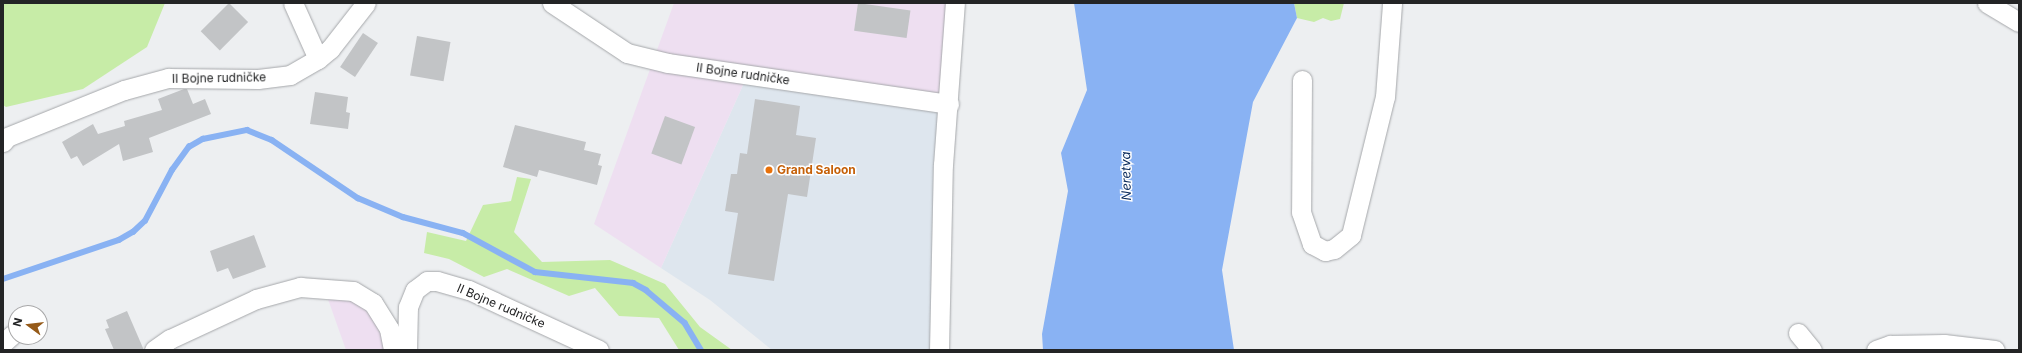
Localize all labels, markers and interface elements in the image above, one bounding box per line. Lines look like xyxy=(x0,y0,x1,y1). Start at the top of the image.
street label: II Bojne rudničke xyxy=(695,60,791,88)
street label: II Bojne rudničke xyxy=(172,70,266,86)
water label: Neretva xyxy=(1118,151,1134,201)
place label: Grand Saloon xyxy=(777,163,856,177)
marker: Grand Saloon xyxy=(764,165,774,175)
street label: II Bojne rudničke xyxy=(455,281,547,331)
north arrow xyxy=(8,305,48,345)
text: N xyxy=(10,316,25,328)

